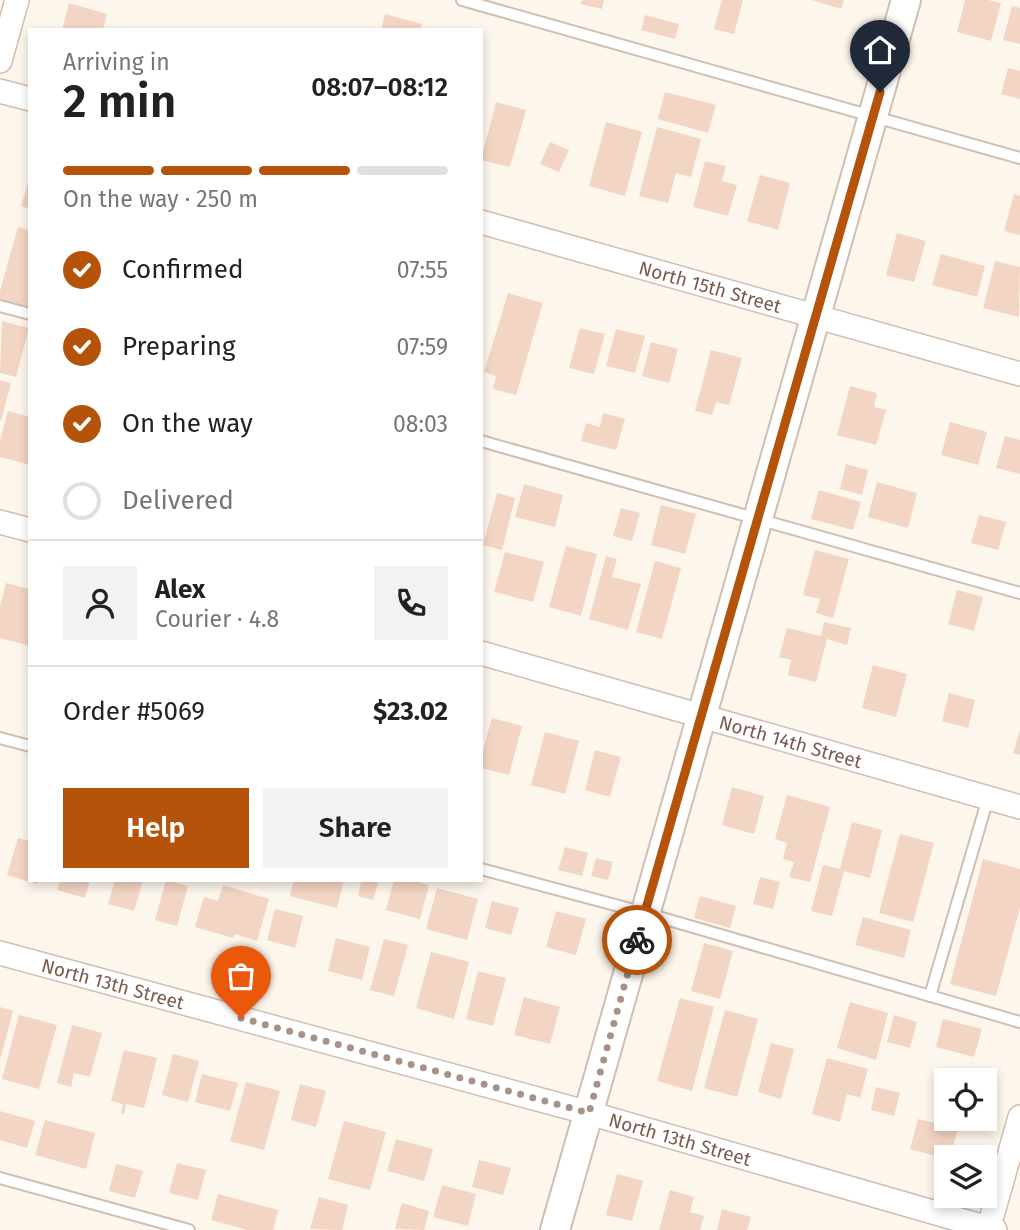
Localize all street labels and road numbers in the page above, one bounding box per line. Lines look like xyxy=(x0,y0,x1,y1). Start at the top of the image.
street label: North 15th Street xyxy=(636,256,784,318)
street label: North 14th Street xyxy=(717,710,865,773)
street label: North 13th Street xyxy=(39,953,187,1014)
street label: North 13th Street xyxy=(606,1108,754,1171)

